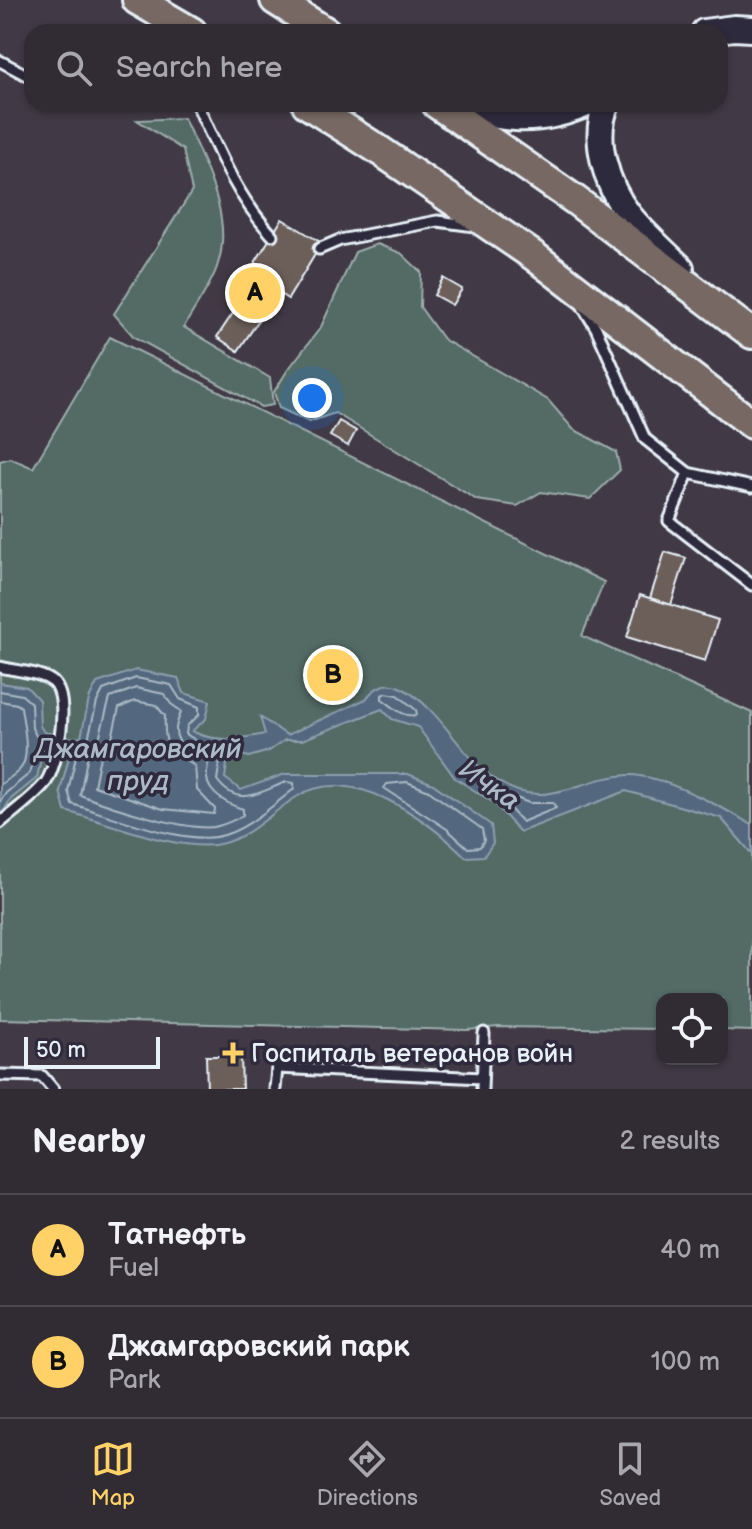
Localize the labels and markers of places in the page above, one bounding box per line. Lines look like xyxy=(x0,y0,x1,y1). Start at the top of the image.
pin: A xyxy=(229,263,281,323)
pin: B xyxy=(307,645,359,705)
place label: Госпиталь ветеранов войн xyxy=(251,1039,573,1070)
marker: Госпиталь ветеранов войн xyxy=(222,1042,244,1064)

